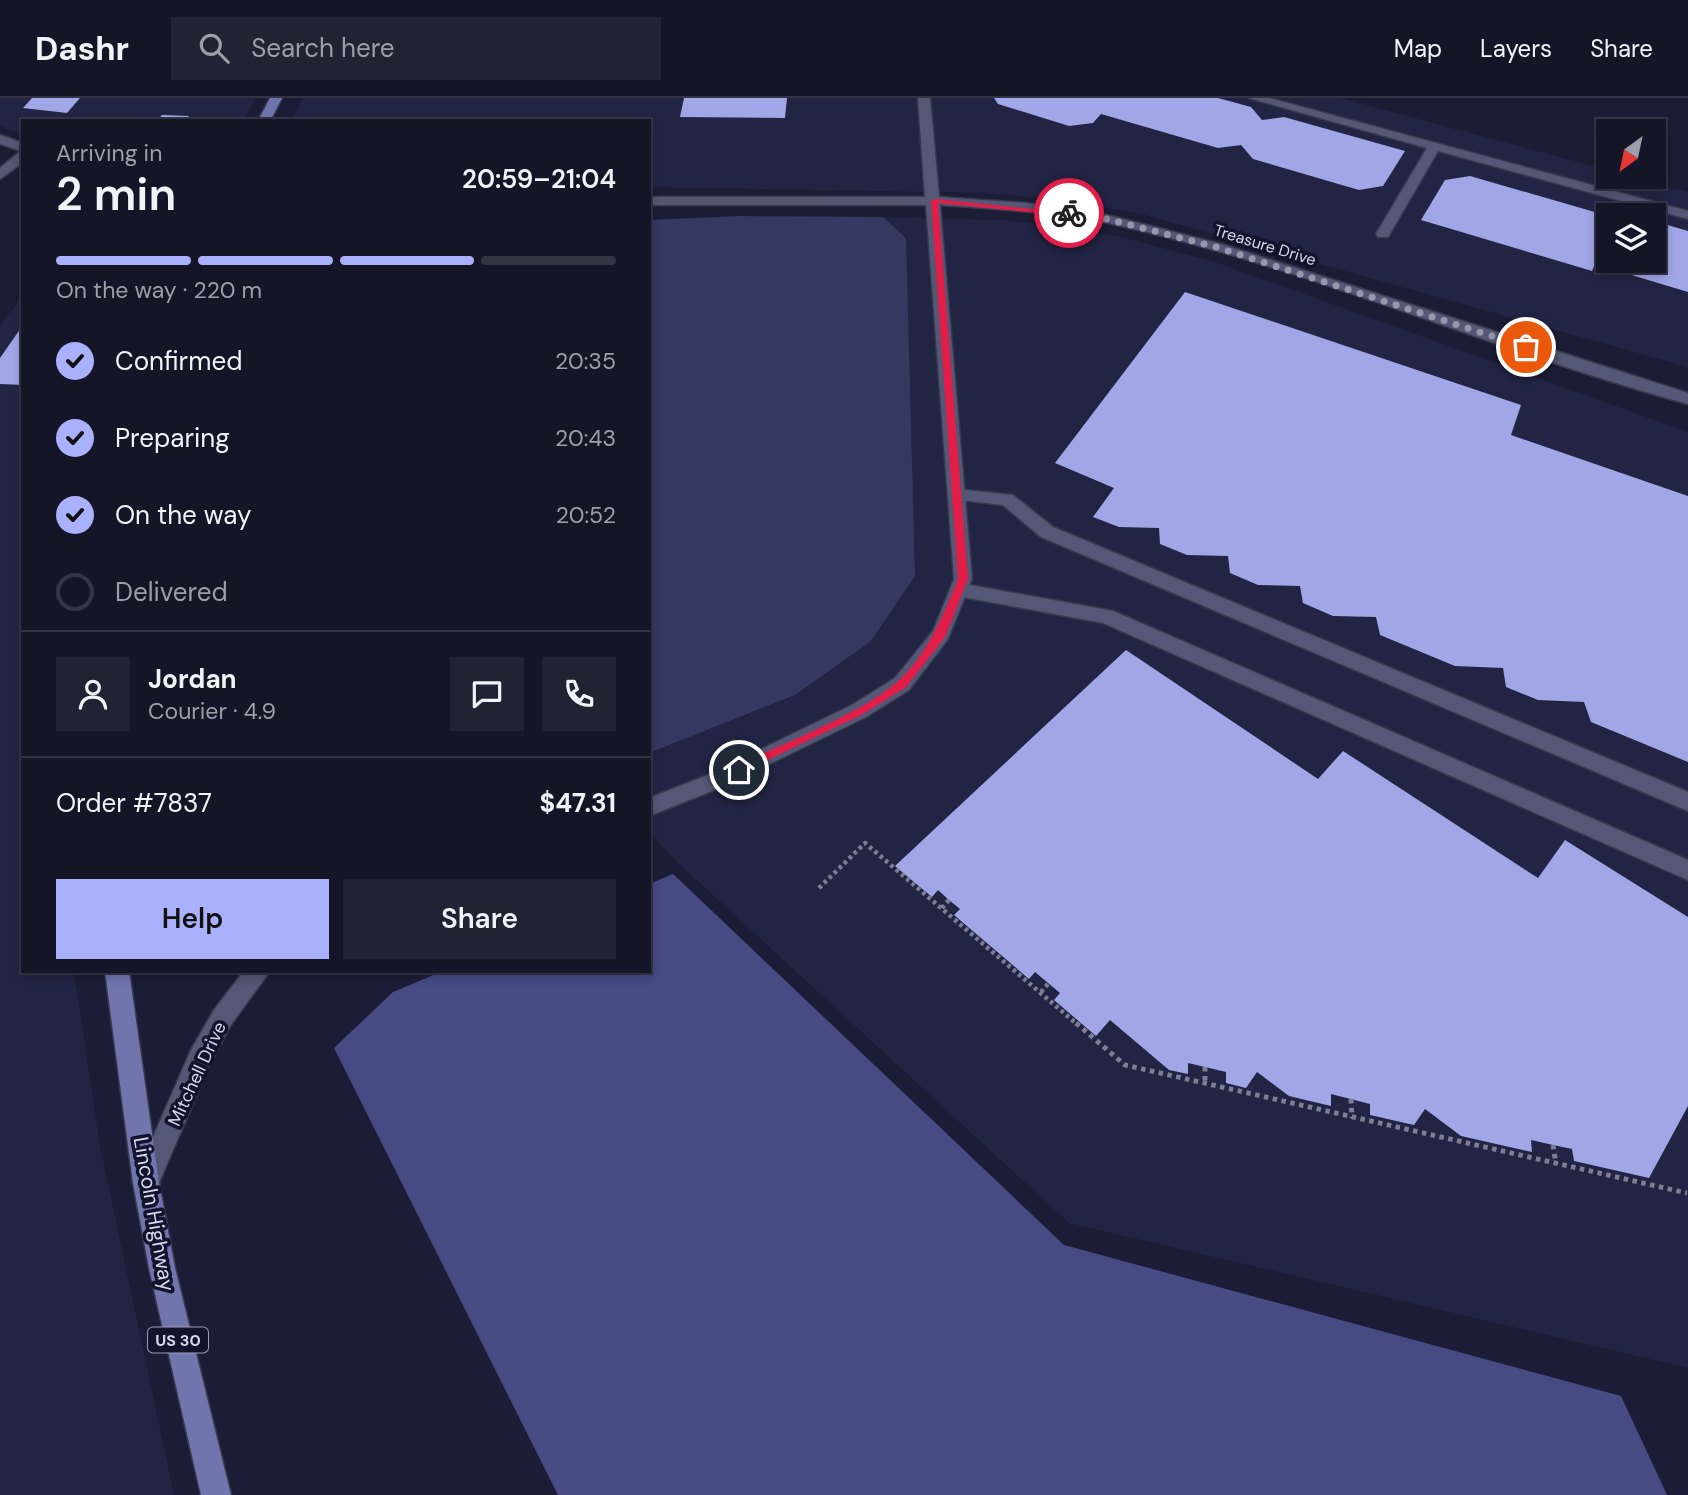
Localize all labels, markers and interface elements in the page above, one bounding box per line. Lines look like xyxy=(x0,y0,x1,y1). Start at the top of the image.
search box xyxy=(171,17,661,80)
text: Dashr xyxy=(35,27,129,70)
icon: search xyxy=(195,29,233,67)
text: Search here xyxy=(251,31,395,65)
text: Map xyxy=(1394,33,1442,64)
text: Layers xyxy=(1480,33,1552,64)
text: Share xyxy=(1590,33,1653,64)
north arrow xyxy=(1596,119,1666,189)
map controls xyxy=(1596,119,1666,273)
text: Arriving in xyxy=(56,138,162,168)
text: 20:59–21:04 xyxy=(462,162,616,196)
text: 2 min xyxy=(56,164,176,224)
courier xyxy=(1034,178,1104,248)
icon: bike xyxy=(1050,194,1088,232)
button: layers xyxy=(1596,203,1666,273)
street label: Treasure Drive xyxy=(1211,220,1319,270)
text: On the way · 220 m xyxy=(56,275,262,305)
pin xyxy=(1496,317,1556,377)
icon: bag xyxy=(1507,328,1545,366)
icon: check xyxy=(56,342,94,380)
text: Confirmed xyxy=(115,344,242,378)
text: 20:35 xyxy=(555,346,616,376)
icon: check xyxy=(56,419,94,457)
text: Preparing xyxy=(115,421,230,455)
text: 20:43 xyxy=(555,423,616,453)
icon: check xyxy=(56,496,94,534)
text: On the way xyxy=(115,498,251,532)
text: 20:52 xyxy=(556,500,616,530)
text: Delivered xyxy=(115,575,228,609)
button: person xyxy=(56,657,130,731)
button: chat xyxy=(450,657,524,731)
button: phone xyxy=(542,657,616,731)
text: Jordan xyxy=(148,662,237,696)
text: Courier · 4.9 xyxy=(148,696,276,726)
pin xyxy=(709,740,769,800)
icon: home xyxy=(720,751,758,789)
text: Order #7837 xyxy=(56,786,212,820)
text: $47.31 xyxy=(539,786,616,820)
button: Help xyxy=(56,879,329,959)
button: Share xyxy=(343,879,616,959)
street label: Mitchell Drive xyxy=(162,1018,232,1130)
street label: Lincoln Highway xyxy=(127,1135,181,1294)
road number: US 30 xyxy=(148,1328,208,1352)

